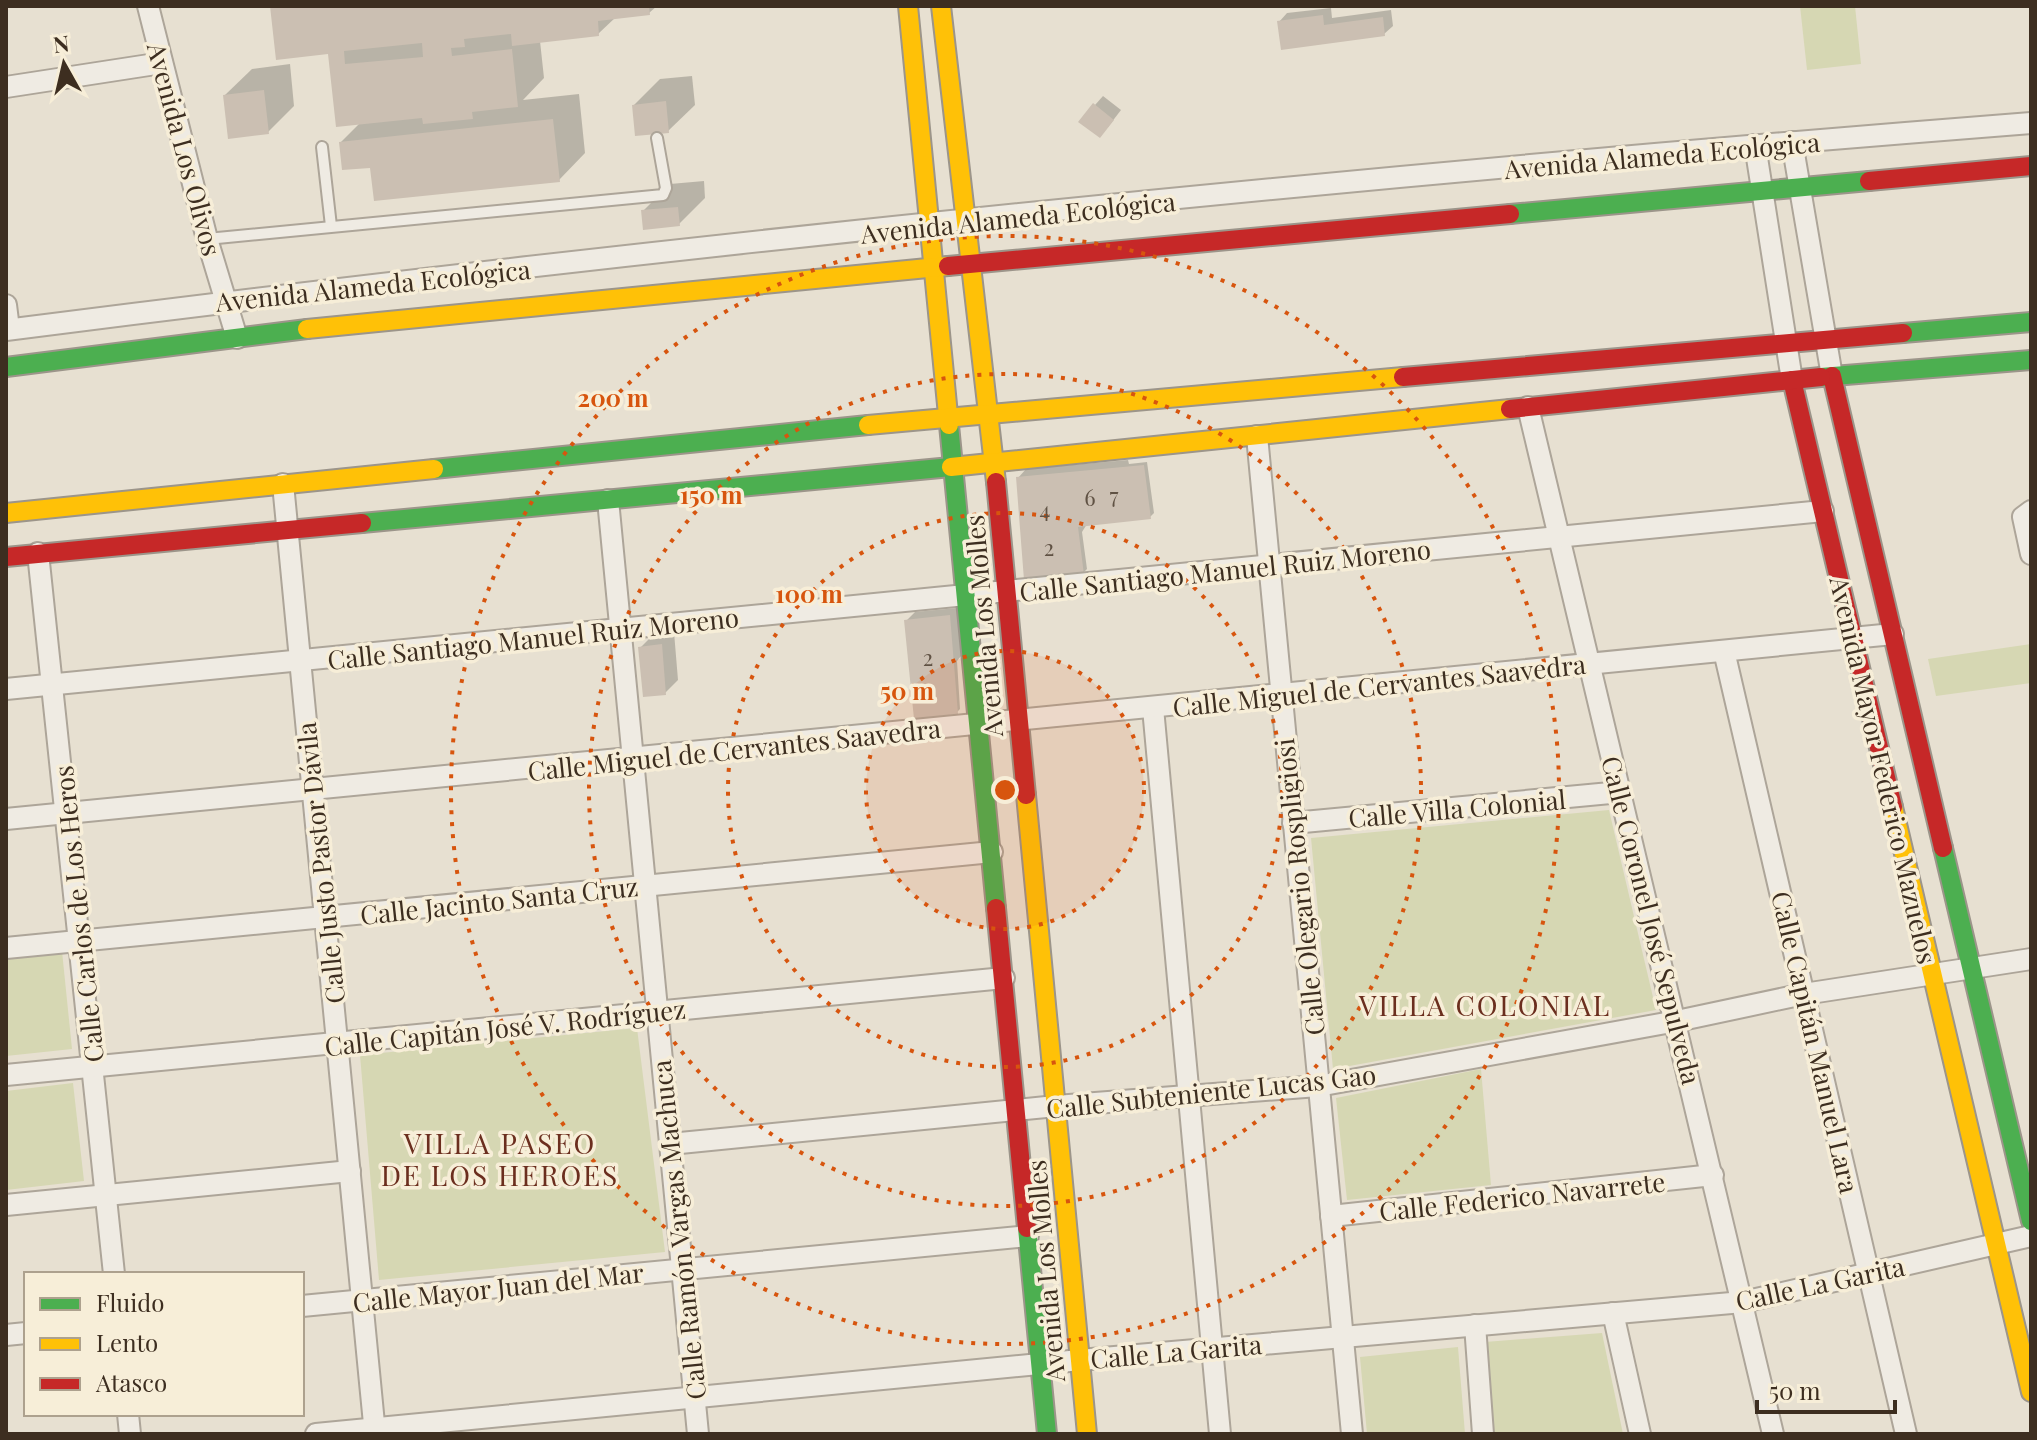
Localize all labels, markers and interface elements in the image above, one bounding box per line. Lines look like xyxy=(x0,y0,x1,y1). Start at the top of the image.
north arrow xyxy=(24,24,104,104)
text: N xyxy=(51,27,71,59)
street label: Avenida Los Olivos xyxy=(139,38,230,260)
street label: Avenida Alameda Ecológica xyxy=(1502,124,1821,186)
street label: Avenida Alameda Ecológica xyxy=(858,183,1177,251)
street label: Avenida Alameda Ecológica xyxy=(213,251,532,319)
text: 200 m xyxy=(578,381,649,413)
text: 150 m xyxy=(680,478,743,510)
house number: 7 xyxy=(1110,480,1119,510)
house number: 6 xyxy=(1084,482,1096,512)
house number: 4 xyxy=(1040,494,1051,524)
street label: Avenida Los Molles xyxy=(956,514,1010,739)
street label: Calle Santiago Manuel Ruiz Moreno xyxy=(1018,531,1432,609)
house number: 2 xyxy=(1044,532,1054,562)
street label: Avenida Mayor Federico Mazuelos xyxy=(1822,572,1946,967)
text: 100 m xyxy=(775,577,843,609)
street label: Calle Santiago Manuel Ruiz Moreno xyxy=(326,599,740,677)
house number: 2 xyxy=(923,642,933,672)
street label: Calle Miguel de Cervantes Saavedra xyxy=(1171,646,1587,724)
text: 50 m xyxy=(880,674,934,706)
street label: Calle Miguel de Cervantes Saavedra xyxy=(526,710,942,788)
street label: Calle Justo Pastor Dávila xyxy=(288,721,352,1005)
street label: Calle Olegario Rospligiosi xyxy=(1266,736,1332,1037)
street label: Calle Coronel José Sepulveda xyxy=(1594,752,1710,1088)
street label: Calle Carlos de Los Heros xyxy=(45,764,111,1064)
centre of rings xyxy=(991,776,1019,804)
street label: Calle Villa Colonial xyxy=(1347,781,1567,835)
street label: Calle Jacinto Santa Cruz xyxy=(358,868,640,932)
street label: Calle Capitán Manuel Lara xyxy=(1764,888,1868,1196)
district label: VILLA COLONIAL xyxy=(1358,986,1611,1023)
street label: Calle Capitán José V. Rodríguez xyxy=(323,991,687,1063)
street label: Calle Subteniente Lucas Gao xyxy=(1044,1056,1378,1126)
street label: Calle Ramón Vargas Machuca xyxy=(643,1058,713,1402)
district label: VILLA PASEO DE LOS HEROES xyxy=(381,1124,619,1193)
street label: Avenida Los Molles xyxy=(1018,1159,1072,1384)
street label: Calle Federico Navarrete xyxy=(1377,1164,1667,1228)
street label: Calle La Garita xyxy=(1732,1248,1908,1318)
street label: Calle Mayor Juan del Mar xyxy=(351,1254,646,1320)
legend xyxy=(24,1272,304,1416)
text: Fluido xyxy=(96,1286,164,1318)
text: Lento xyxy=(96,1326,158,1358)
street label: Calle La Garita xyxy=(1089,1326,1263,1376)
scale bar xyxy=(1757,1364,1895,1414)
text: Atasco xyxy=(95,1366,167,1398)
text: 50 m xyxy=(1769,1374,1821,1406)

